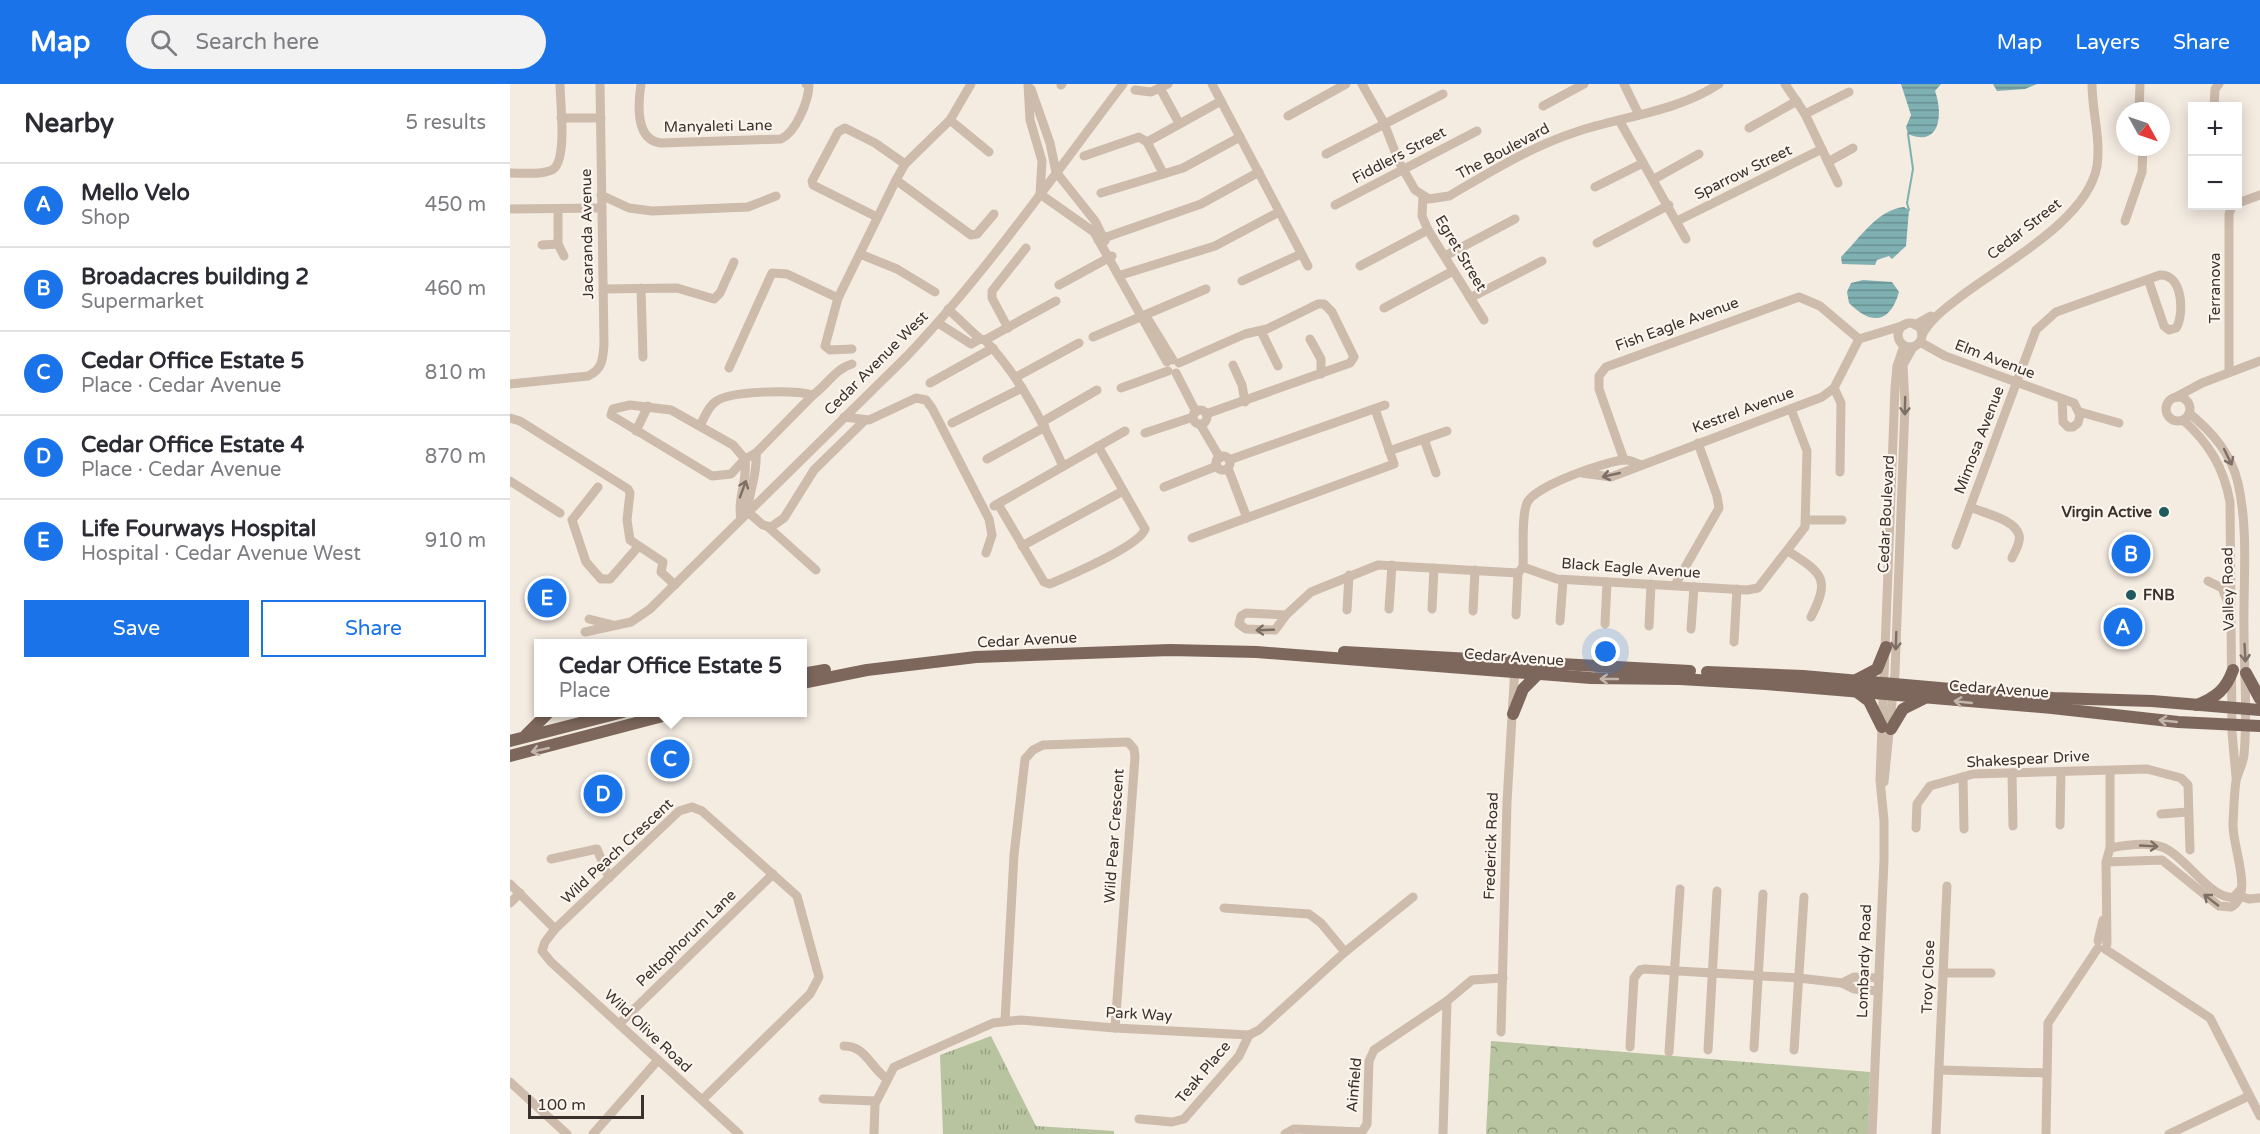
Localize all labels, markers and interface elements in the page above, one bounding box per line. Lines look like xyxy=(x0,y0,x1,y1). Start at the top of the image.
search box xyxy=(126,15,546,69)
text: Map xyxy=(30,25,90,59)
icon: search xyxy=(147,26,180,59)
text: Search here xyxy=(195,29,319,55)
text: Map xyxy=(1997,30,2042,55)
text: Layers xyxy=(2075,30,2140,55)
text: Share xyxy=(2173,30,2230,55)
north arrow xyxy=(2116,102,2170,156)
map controls xyxy=(2188,102,2242,210)
button: + xyxy=(2188,102,2242,156)
text: Nearby xyxy=(24,108,114,139)
text: 5 results xyxy=(406,111,486,135)
street label: Manyaleti Lane xyxy=(664,116,772,136)
street label: The Boulevard xyxy=(1453,119,1553,183)
street label: Fiddlers Street xyxy=(1349,123,1449,187)
street label: Sparrow Street xyxy=(1691,141,1795,203)
button: − xyxy=(2188,156,2242,210)
street label: Jacaranda Avenue xyxy=(577,169,597,299)
text: Mello Velo xyxy=(81,180,190,206)
text: A xyxy=(36,193,51,217)
text: 450 m xyxy=(425,193,486,217)
street label: Cedar Street xyxy=(1983,194,2065,264)
text: Shop xyxy=(81,206,130,230)
street label: Egret Street xyxy=(1431,212,1491,294)
street label: Terranova xyxy=(2206,252,2224,324)
text: Broadacres building 2 xyxy=(81,264,309,290)
text: B xyxy=(37,277,50,301)
text: 460 m xyxy=(425,277,486,301)
text: Supermarket xyxy=(81,290,204,314)
street label: Fish Eagle Avenue xyxy=(1613,293,1741,355)
street label: Cedar Avenue West xyxy=(820,307,932,419)
street label: Elm Avenue xyxy=(1952,335,2038,383)
text: Cedar Office Estate 5 xyxy=(81,348,304,374)
text: C xyxy=(37,361,50,385)
text: 810 m xyxy=(425,361,486,385)
text: Place · Cedar Avenue xyxy=(81,374,281,398)
street label: Kestrel Avenue xyxy=(1690,383,1796,437)
street label: Mimosa Avenue xyxy=(1950,383,2008,497)
one-way arrow xyxy=(1899,395,1910,415)
text: Cedar Office Estate 4 xyxy=(81,432,304,458)
text: D xyxy=(36,445,51,469)
text: 870 m xyxy=(425,445,486,469)
one-way arrow xyxy=(2222,447,2234,465)
street label: Cedar Boulevard xyxy=(1874,455,1898,573)
text: Place · Cedar Avenue xyxy=(81,458,281,482)
one-way arrow xyxy=(1602,469,1621,481)
one-way arrow xyxy=(738,480,749,499)
place label: Virgin Active xyxy=(2061,503,2153,522)
marker: Virgin Active xyxy=(2157,505,2171,519)
text: Life Fourways Hospital xyxy=(81,516,316,542)
text: E xyxy=(37,529,50,553)
text: 910 m xyxy=(425,529,486,553)
pin: B xyxy=(2112,532,2150,576)
text: Hospital · Cedar Avenue West xyxy=(81,542,361,566)
street label: Valley Road xyxy=(2218,547,2238,631)
street label: Black Eagle Avenue xyxy=(1561,554,1701,582)
pin: E xyxy=(528,576,567,620)
place label: FNB xyxy=(2143,586,2175,604)
marker: FNB xyxy=(2124,588,2138,602)
button: Save xyxy=(24,600,249,657)
button: Share xyxy=(261,600,486,657)
pin: A xyxy=(2104,604,2142,650)
one-way arrow xyxy=(1255,624,1275,635)
street label: Cedar Avenue xyxy=(977,628,1077,652)
one-way arrow xyxy=(1890,630,1902,650)
your location xyxy=(1591,637,1620,666)
popup xyxy=(534,639,807,717)
one-way arrow xyxy=(2239,643,2250,663)
street label: Cedar Avenue xyxy=(1464,645,1564,669)
text: Cedar Office Estate 5 xyxy=(559,653,782,679)
one-way arrow xyxy=(1600,673,1620,684)
street label: Cedar Avenue xyxy=(1949,677,2049,701)
text: Place xyxy=(559,679,610,703)
one-way arrow xyxy=(1953,696,1973,707)
one-way arrow xyxy=(2159,715,2179,726)
pin: C xyxy=(650,736,690,782)
one-way arrow xyxy=(531,744,550,756)
street label: Shakespear Drive xyxy=(1966,747,2090,771)
street label: Wild Pear Crescent xyxy=(1100,768,1128,904)
pin: D xyxy=(584,772,622,816)
street label: Frederick Road xyxy=(1480,792,1502,900)
street label: Wild Peach Crescent xyxy=(557,794,677,907)
one-way arrow xyxy=(2139,841,2159,852)
street label: Peltophorum Lane xyxy=(632,886,740,990)
one-way arrow xyxy=(2203,894,2219,907)
street label: Lombardy Road xyxy=(1853,904,1875,1018)
street label: Troy Close xyxy=(1918,940,1938,1014)
street label: Wild Olive Road xyxy=(600,986,696,1076)
street label: Park Way xyxy=(1105,1003,1173,1025)
street label: Teak Place xyxy=(1172,1037,1234,1107)
street label: Ainfield xyxy=(1343,1057,1365,1113)
scale bar xyxy=(528,1092,644,1120)
text: 100 m xyxy=(537,1095,586,1115)

